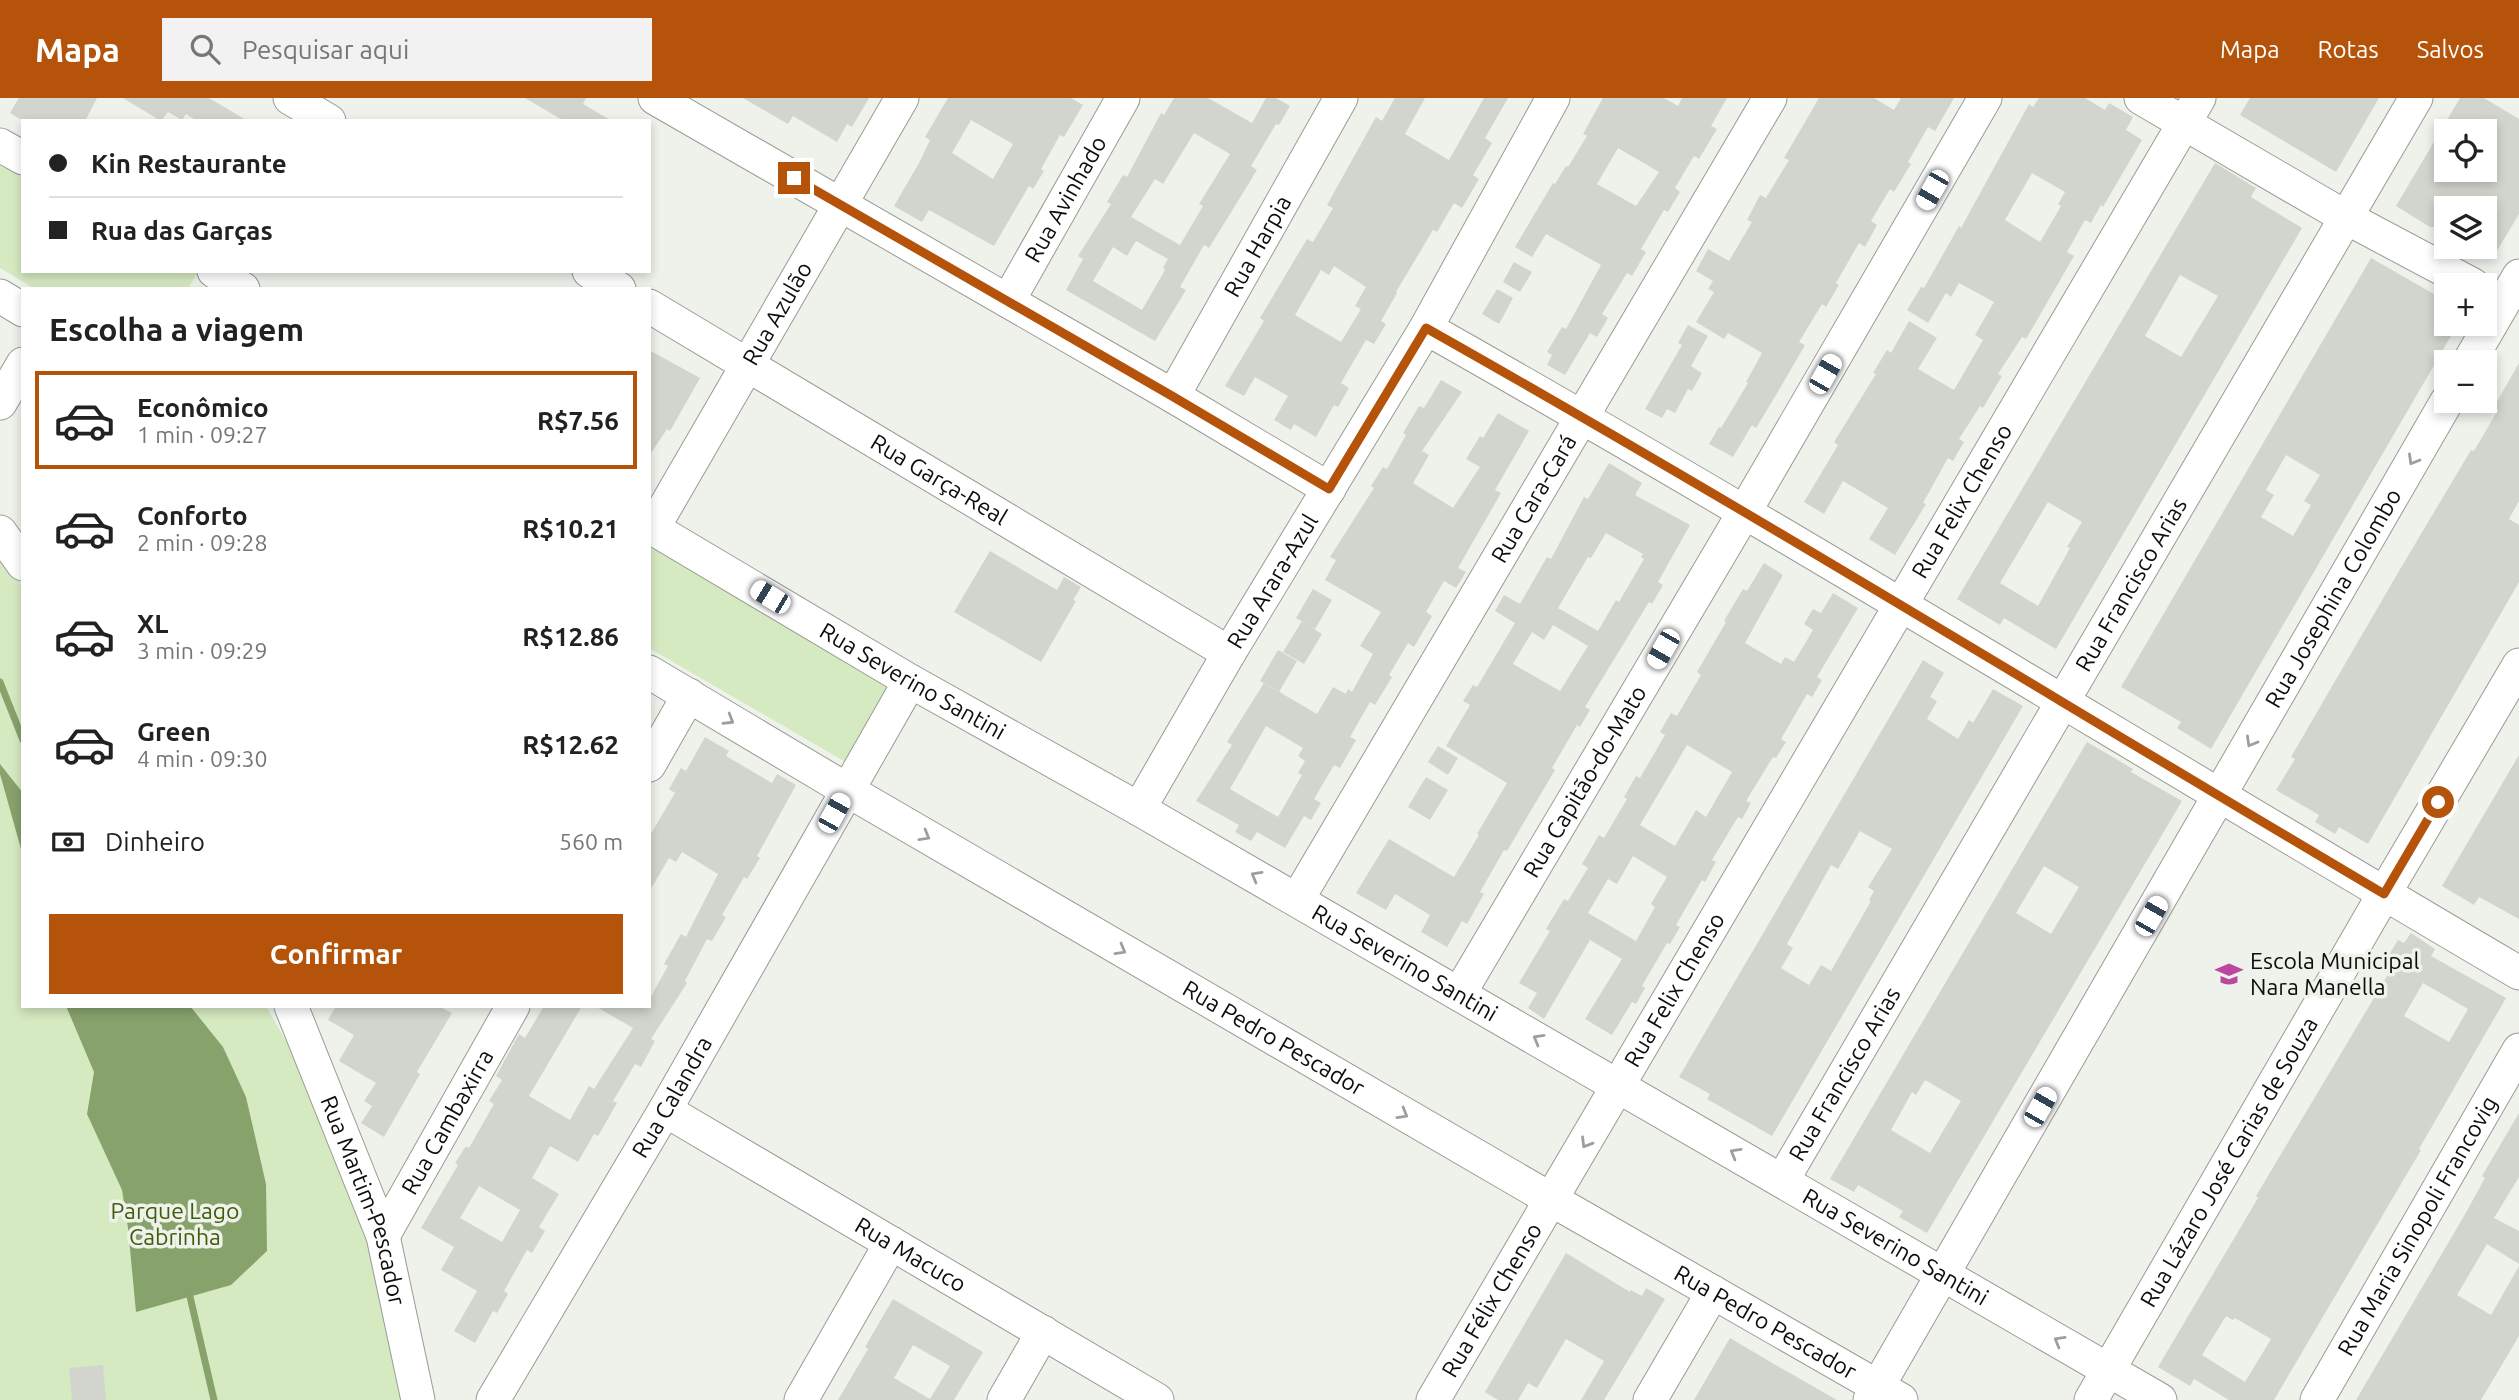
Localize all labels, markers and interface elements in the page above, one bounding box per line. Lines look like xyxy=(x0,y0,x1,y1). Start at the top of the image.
search box xyxy=(162,18,652,81)
icon: search xyxy=(186,30,224,68)
text: Mapa xyxy=(35,31,120,68)
text: Pesquisar aqui xyxy=(242,35,409,64)
text: Mapa xyxy=(2220,36,2280,63)
text: Rotas xyxy=(2318,36,2379,63)
text: Salvos xyxy=(2417,36,2484,63)
map controls xyxy=(2434,119,2497,413)
button: locate xyxy=(2434,119,2497,182)
street label: Rua Avinhado xyxy=(1020,131,1111,267)
text: Kin Restaurante xyxy=(91,149,287,178)
route end xyxy=(778,162,810,194)
car xyxy=(1913,167,1952,213)
street label: Rua Harpia xyxy=(1219,191,1295,301)
button: layers xyxy=(2434,196,2497,259)
text: Rua das Garças xyxy=(91,216,273,245)
street label: Rua Azulão xyxy=(737,257,816,369)
button: + xyxy=(2434,273,2497,336)
text: Escolha a viagem xyxy=(49,311,304,347)
button: − xyxy=(2434,350,2497,413)
car xyxy=(1806,351,1845,397)
icon: car xyxy=(53,389,116,452)
text: Econômico xyxy=(137,393,269,422)
text: R$7.56 xyxy=(537,406,619,435)
street label: Rua Felix Chenso xyxy=(1906,419,2016,582)
text: 1 min · 09:27 xyxy=(137,422,268,447)
street label: Rua Garça-Real xyxy=(867,429,1012,529)
street label: Rua Cara-Cará xyxy=(1486,430,1581,567)
one-way arrow xyxy=(2408,453,2421,465)
street label: Rua Josephina Colombo xyxy=(2260,484,2406,712)
street label: Rua Francisco Arias xyxy=(2070,493,2191,676)
icon: car xyxy=(53,497,116,560)
text: Conforto xyxy=(137,501,248,530)
street label: Rua Arara-Azul xyxy=(1222,509,1322,653)
text: R$10.21 xyxy=(522,514,619,543)
text: 2 min · 09:28 xyxy=(137,530,268,555)
car xyxy=(747,577,794,617)
icon: car xyxy=(53,605,116,668)
text: XL xyxy=(137,609,168,638)
street label: Rua Severino Santini xyxy=(816,617,1010,744)
text: R$12.86 xyxy=(522,622,619,651)
car xyxy=(1644,626,1683,672)
text: 3 min · 09:29 xyxy=(137,638,268,663)
street label: Rua Capitão-do-Mato xyxy=(1518,681,1651,882)
one-way arrow xyxy=(721,711,734,724)
icon: car xyxy=(53,713,116,776)
text: Green xyxy=(137,717,211,746)
text: R$12.62 xyxy=(522,730,619,759)
one-way arrow xyxy=(2246,735,2259,747)
text: 4 min · 09:30 xyxy=(137,746,268,771)
route start xyxy=(2422,786,2454,818)
car xyxy=(815,790,854,836)
icon: cash xyxy=(49,823,87,861)
text: Dinheiro xyxy=(105,827,205,856)
one-way arrow xyxy=(917,827,930,840)
text: 560 m xyxy=(559,829,623,854)
one-way arrow xyxy=(1251,871,1264,884)
car xyxy=(2132,893,2171,939)
street label: Rua Severino Santini xyxy=(1308,899,1502,1026)
street label: Rua Felix Chenso xyxy=(1619,908,1729,1071)
button: Confirmar xyxy=(49,914,623,994)
one-way arrow xyxy=(1114,942,1127,955)
place label: Escola Municipal Nara Manella xyxy=(2250,948,2420,999)
school or university icon: Escola Municipal Nara Manella xyxy=(2214,959,2244,989)
street label: Rua Pedro Pescador xyxy=(1179,975,1369,1100)
street label: Rua Francisco Arias xyxy=(1784,983,1905,1165)
street label: Rua Lázaro José Carias de Souza xyxy=(2135,1012,2322,1311)
street label: Rua Calandra xyxy=(627,1032,716,1162)
one-way arrow xyxy=(1532,1034,1545,1047)
street label: Rua Cambaxirra xyxy=(396,1045,498,1198)
car xyxy=(2021,1084,2060,1130)
street label: Rua Maria Sinopoli Francovig xyxy=(2332,1091,2502,1360)
street label: Rua Martim-Pescador xyxy=(316,1092,410,1308)
one-way arrow xyxy=(1395,1105,1408,1118)
one-way arrow xyxy=(1581,1136,1594,1149)
one-way arrow xyxy=(1729,1148,1742,1161)
street label: Rua Severino Santini xyxy=(1799,1183,1993,1310)
park label: Parque Lago Cabrinha xyxy=(111,1198,239,1249)
street label: Rua Macuco xyxy=(851,1212,971,1297)
street label: Rua Félix Chenso xyxy=(1436,1218,1546,1381)
street label: Rua Pedro Pescador xyxy=(1670,1260,1861,1384)
one-way arrow xyxy=(2053,1336,2066,1349)

